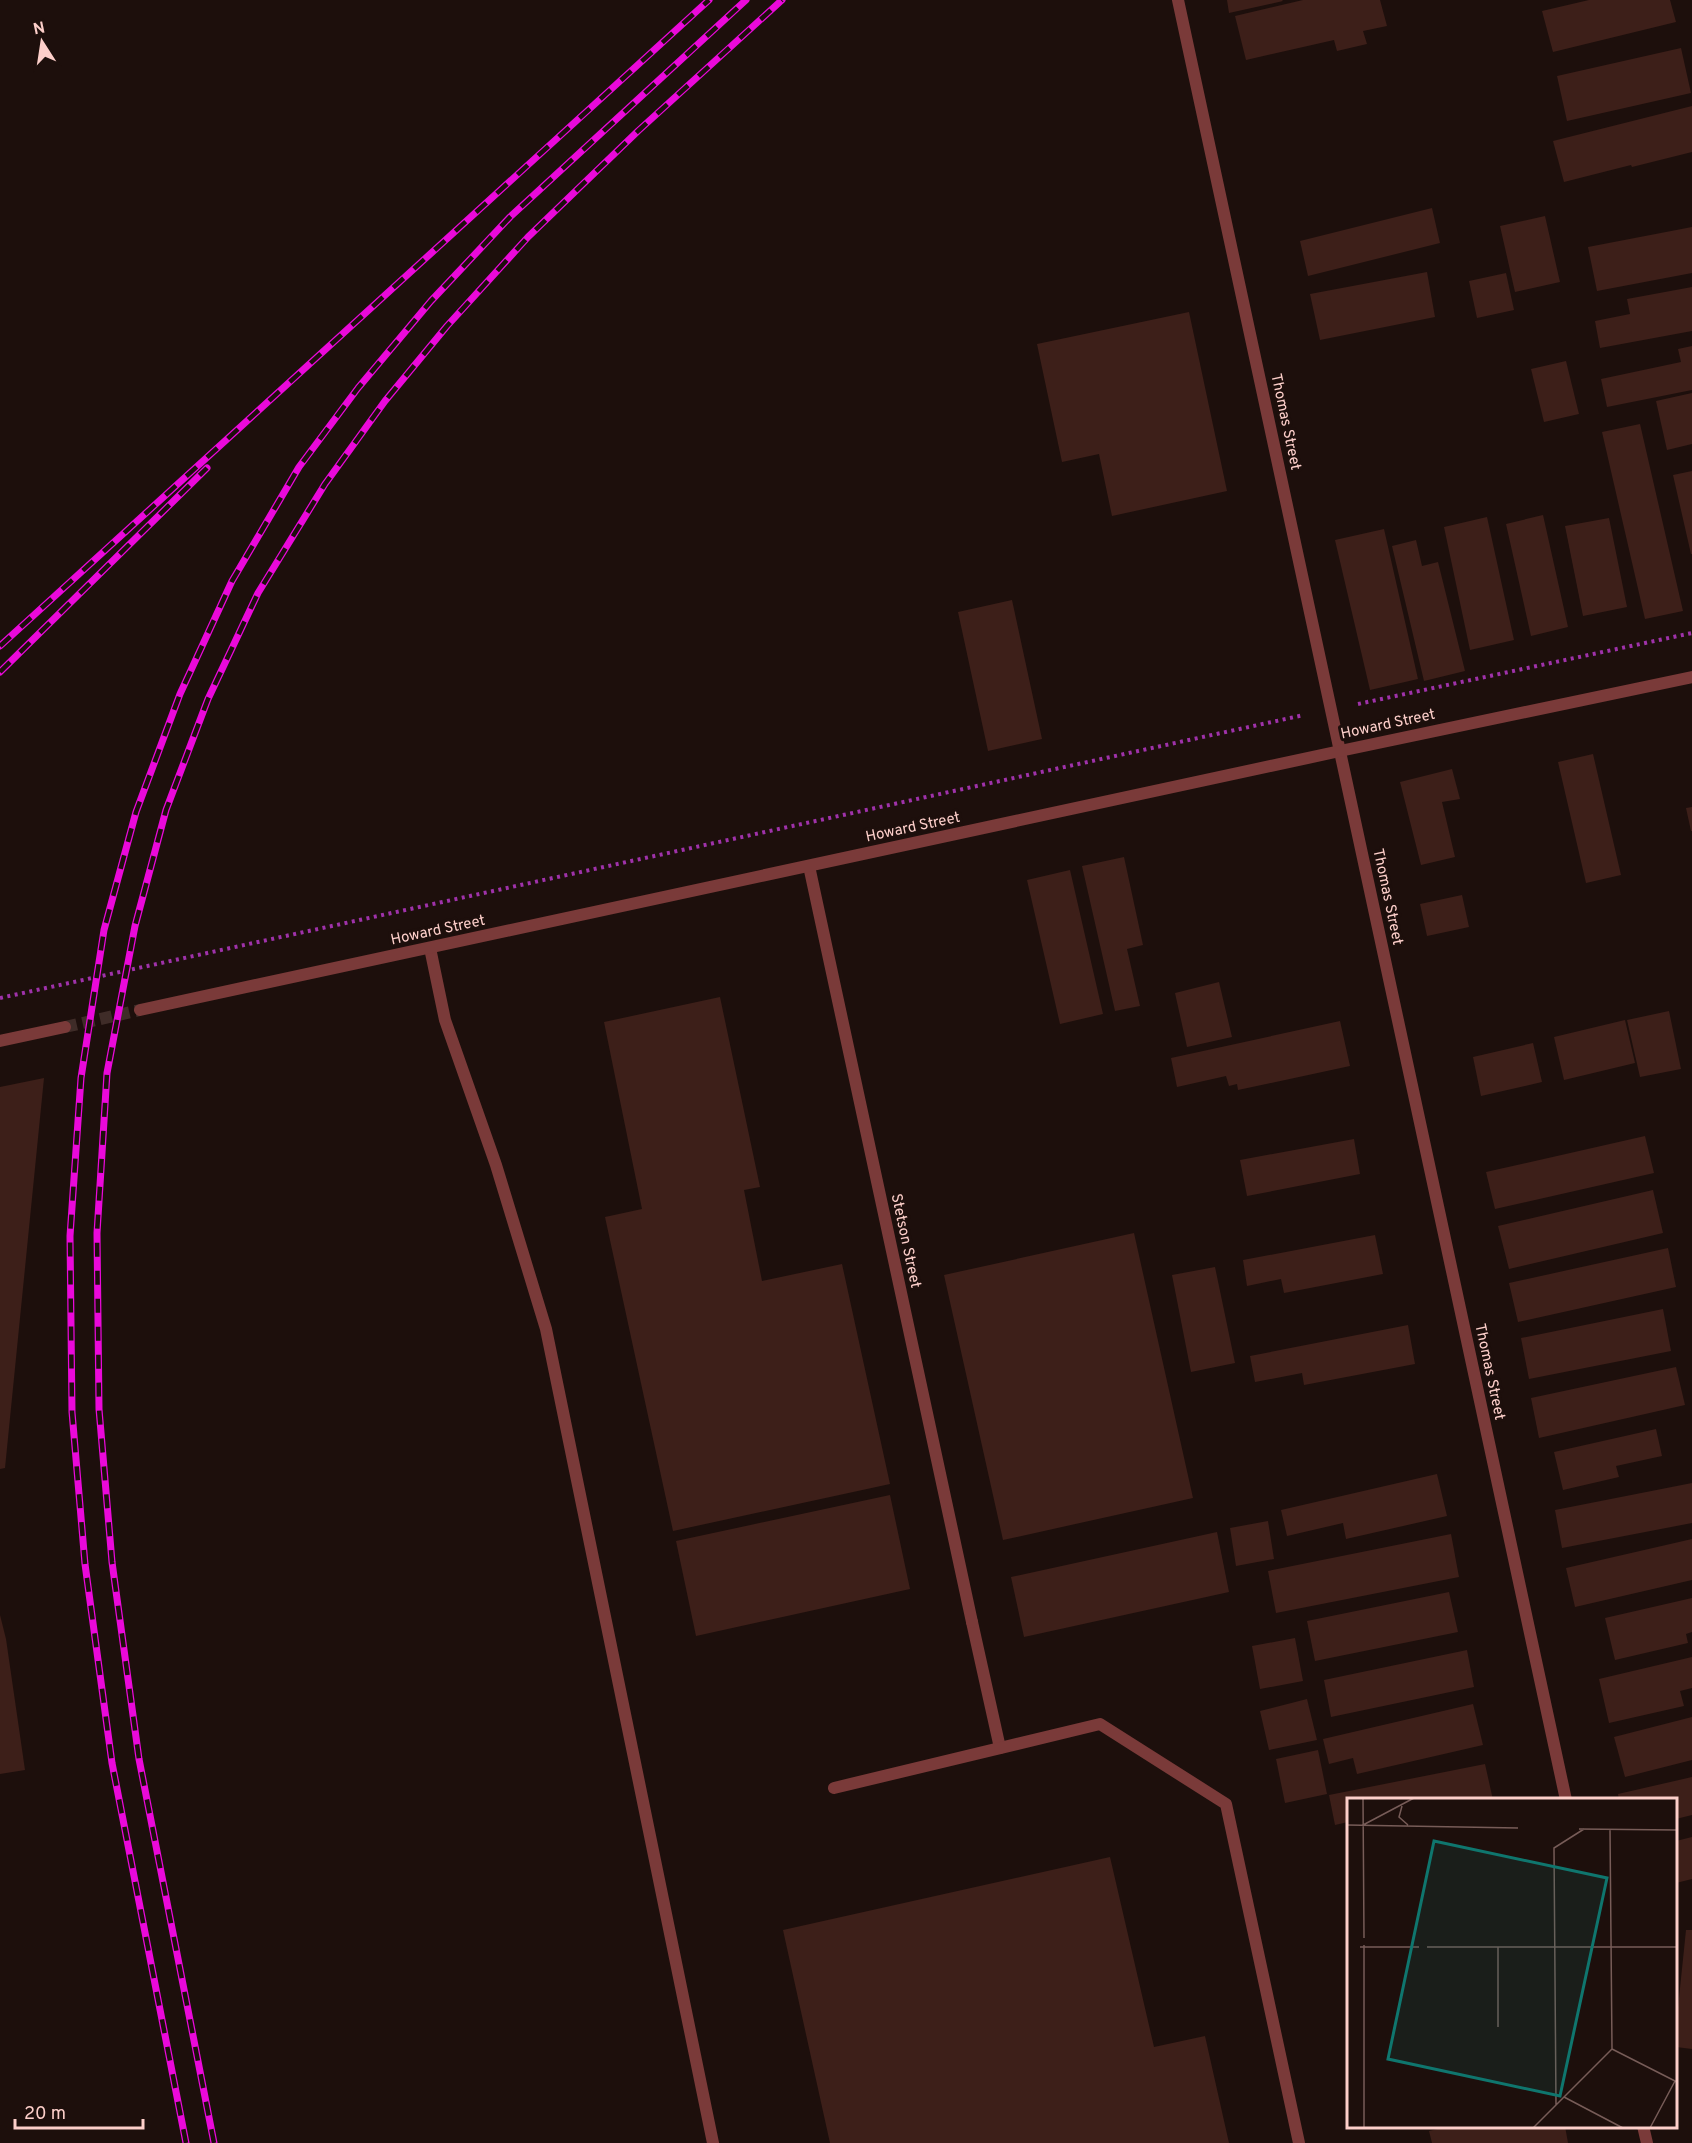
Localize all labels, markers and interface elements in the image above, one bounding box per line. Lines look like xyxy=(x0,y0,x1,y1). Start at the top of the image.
north arrow xyxy=(12,12,72,72)
text: N xyxy=(32,18,47,40)
street label: Thomas Street xyxy=(1265,372,1305,472)
street label: Howard Street xyxy=(1339,706,1437,744)
street label: Howard Street xyxy=(864,809,962,847)
street label: Thomas Street xyxy=(1367,847,1407,947)
street label: Howard Street xyxy=(389,912,487,950)
street label: Stetson Street xyxy=(886,1192,924,1290)
street label: Thomas Street xyxy=(1469,1322,1509,1422)
inset map xyxy=(1347,1798,1677,2128)
scale bar xyxy=(15,2092,142,2130)
text: 20 m xyxy=(24,2103,66,2126)

